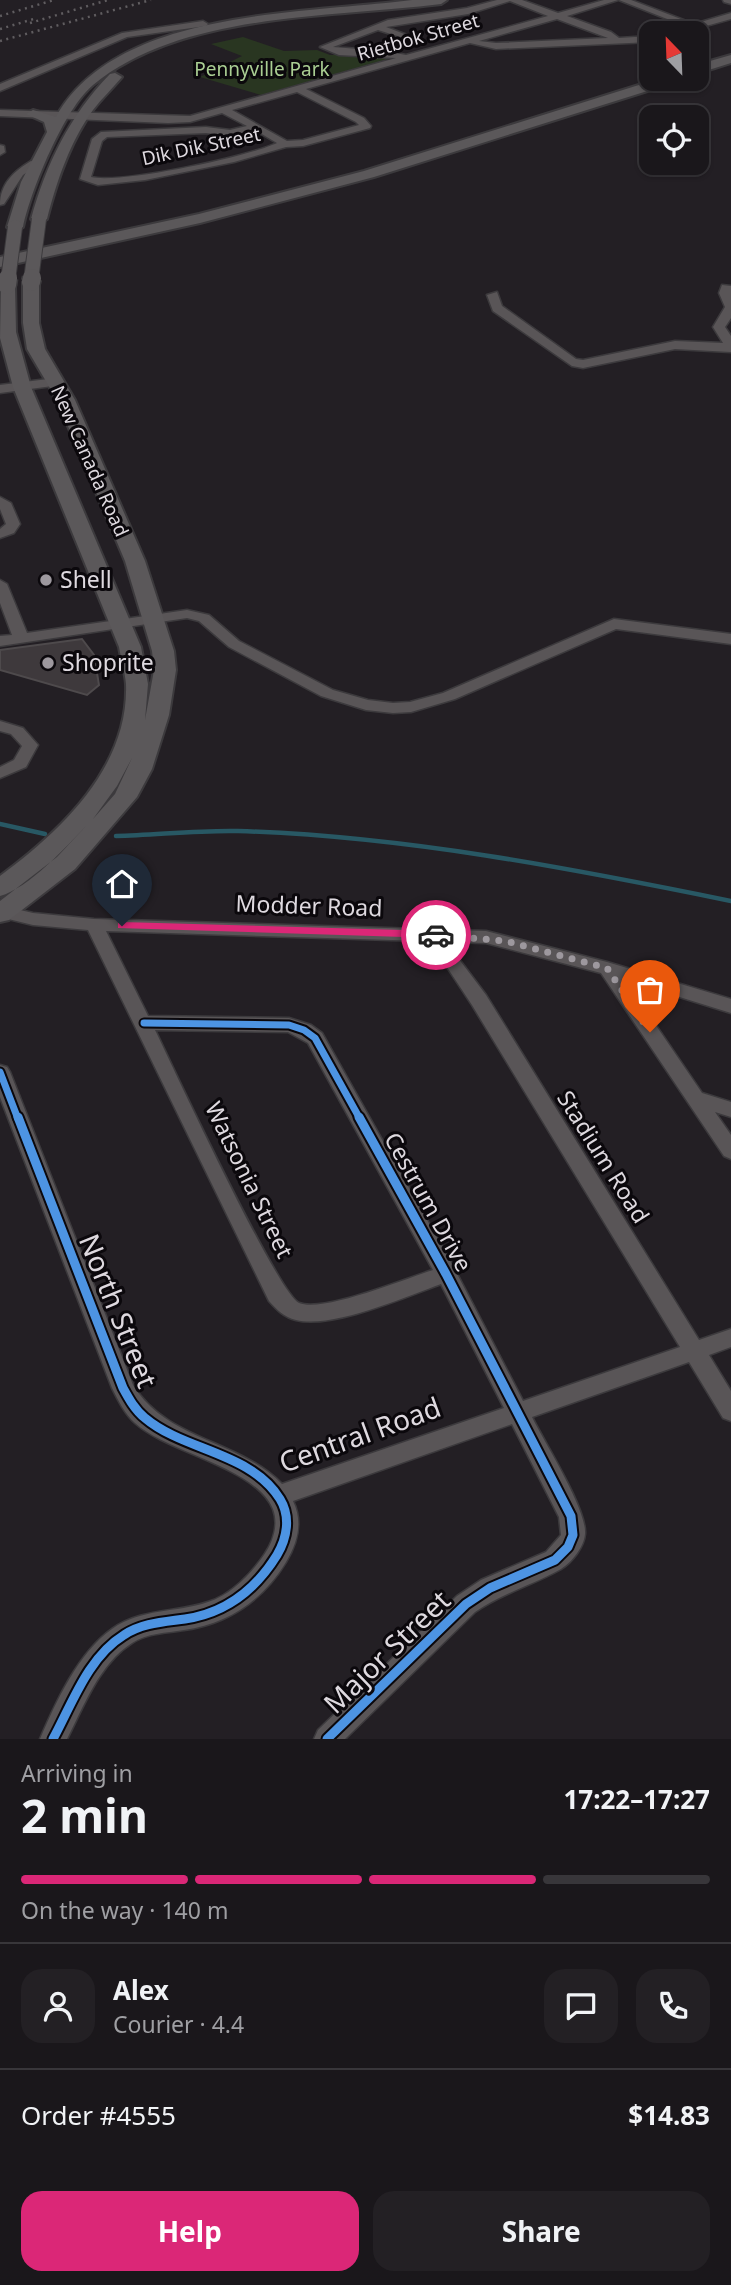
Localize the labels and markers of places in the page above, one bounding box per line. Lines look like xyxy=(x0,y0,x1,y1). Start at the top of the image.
place label: Shell xyxy=(60,563,112,595)
marker: Shell xyxy=(38,572,54,588)
place label: Shoprite xyxy=(62,646,154,678)
marker: Shoprite xyxy=(40,655,56,671)
pin xyxy=(92,854,152,926)
pin xyxy=(620,960,680,1032)

